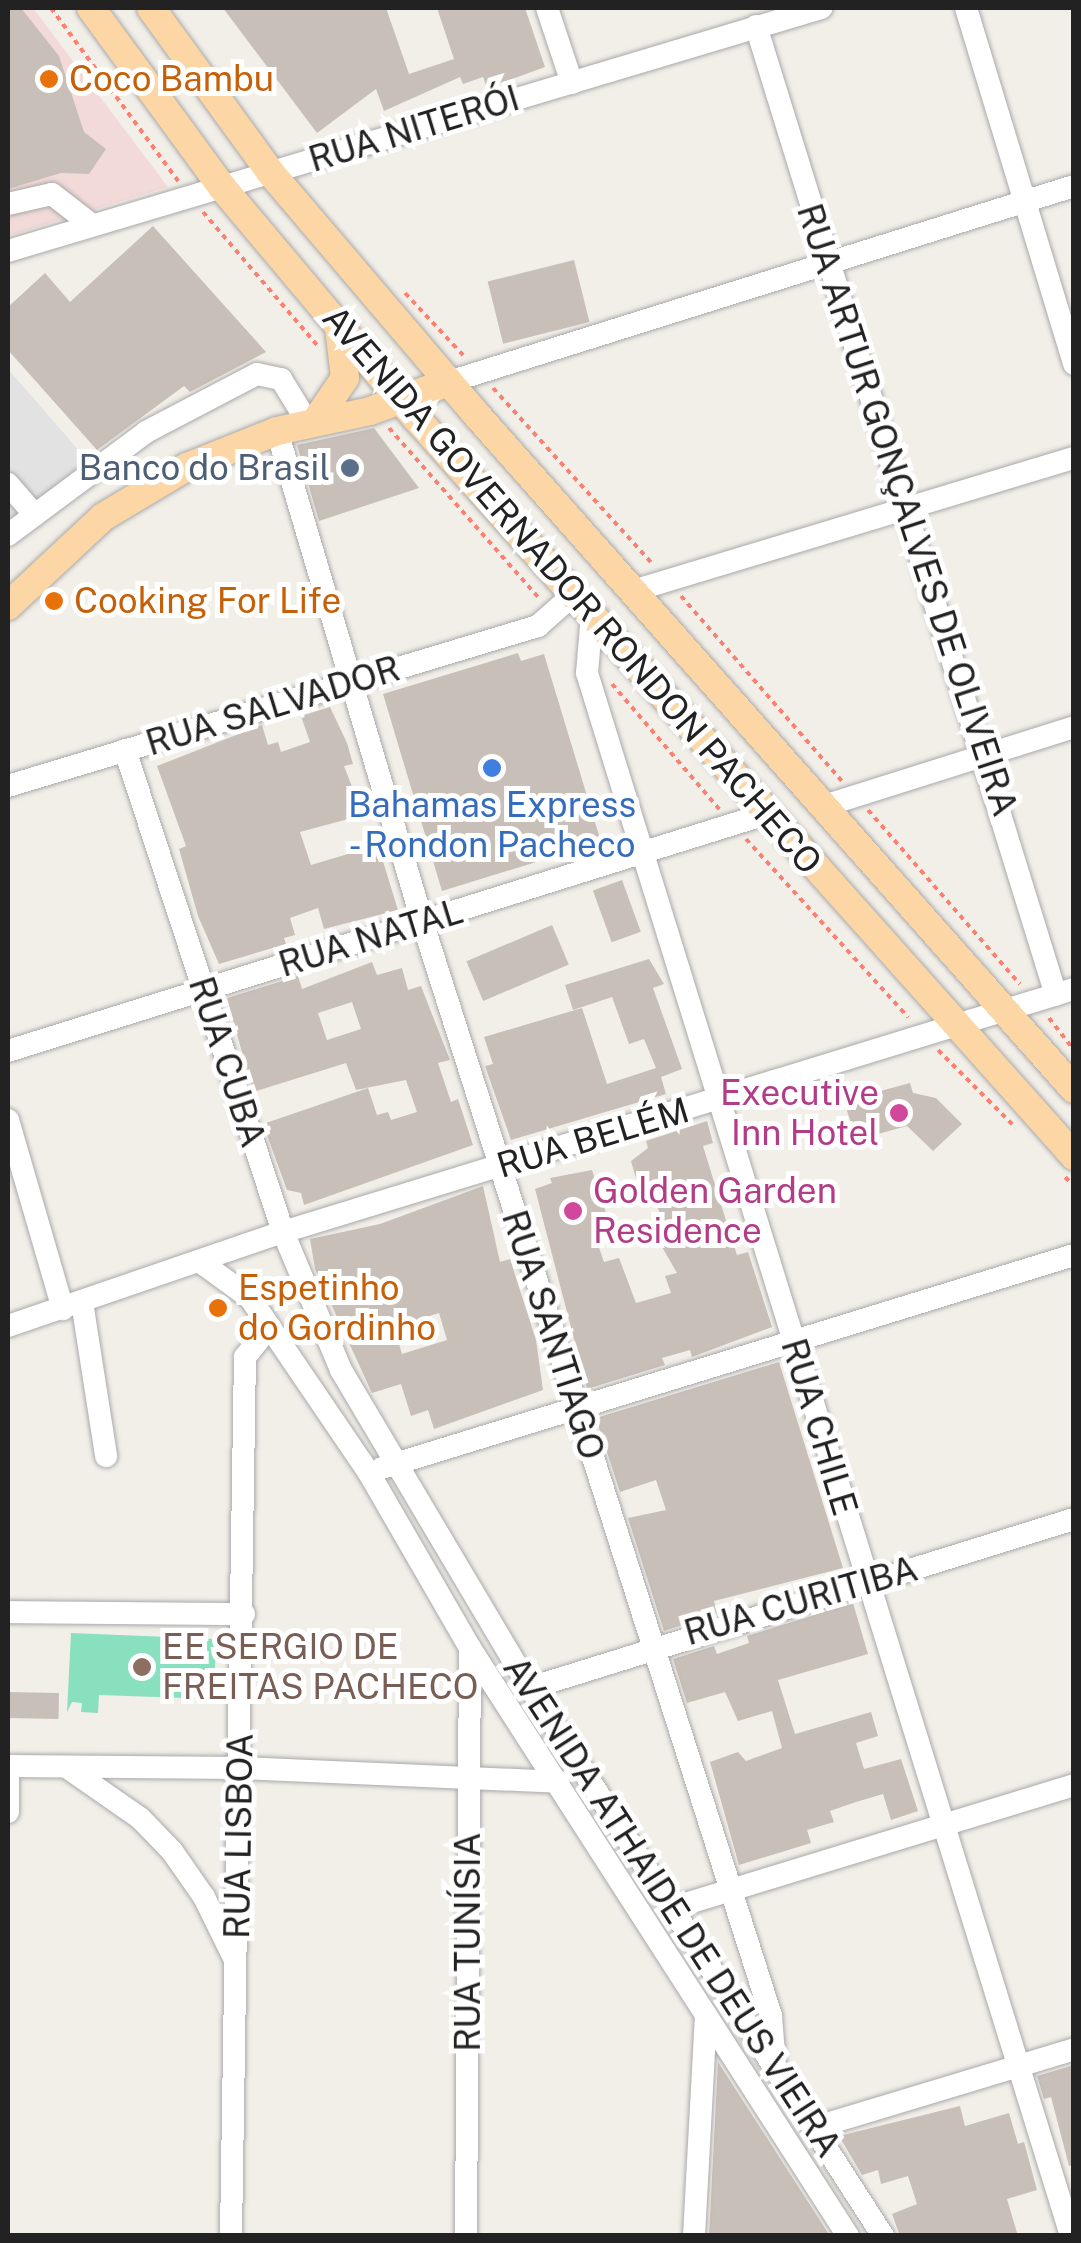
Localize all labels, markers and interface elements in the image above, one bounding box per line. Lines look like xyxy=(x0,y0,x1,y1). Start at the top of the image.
place label: Coco Bambu xyxy=(69,58,274,100)
marker: Coco Bambu xyxy=(38,68,60,90)
street label: RUA NITERÓI xyxy=(304,77,524,181)
street label: RUA ARTUR GONÇALVES DE OLIVEIRA xyxy=(788,199,1026,821)
street label: AVENIDA GOVERNADOR RONDON PACHECO xyxy=(314,297,830,883)
place label: Banco do Brasil xyxy=(78,447,330,489)
marker: Banco do Brasil xyxy=(339,457,361,479)
place label: Cooking For Life xyxy=(74,580,341,622)
marker: Cooking For Life xyxy=(43,590,65,612)
street label: RUA SALVADOR xyxy=(141,647,405,765)
marker: Bahamas Express - Rondon Pacheco xyxy=(481,757,503,779)
place label: Bahamas Express - Rondon Pacheco xyxy=(346,784,638,866)
street label: RUA NATAL xyxy=(274,890,468,986)
street label: RUA CUBA xyxy=(180,972,274,1152)
place label: Executive Inn Hotel xyxy=(720,1072,879,1154)
street label: RUA BELÉM xyxy=(492,1089,694,1187)
marker: Executive Inn Hotel xyxy=(888,1102,910,1124)
place label: Golden Garden Residence xyxy=(593,1170,837,1252)
marker: Golden Garden Residence xyxy=(562,1200,584,1222)
street label: RUA SANTIAGO xyxy=(493,1205,613,1465)
place label: Espetinho do Gordinho xyxy=(238,1267,436,1349)
marker: Espetinho do Gordinho xyxy=(207,1297,229,1319)
street label: RUA CHILE xyxy=(772,1334,866,1520)
street label: RUA CURITIBA xyxy=(680,1548,922,1654)
place label: EE SERGIO DE FREITAS PACHECO xyxy=(162,1626,478,1708)
street label: AVENIDA ATHAIDE DE DEUS VIEIRA xyxy=(494,1649,850,2165)
marker: EE SERGIO DE FREITAS PACHECO xyxy=(131,1656,153,1678)
street label: RUA LISBOA xyxy=(216,1733,262,1939)
street label: RUA TUNÍSIA xyxy=(447,1832,489,2052)

